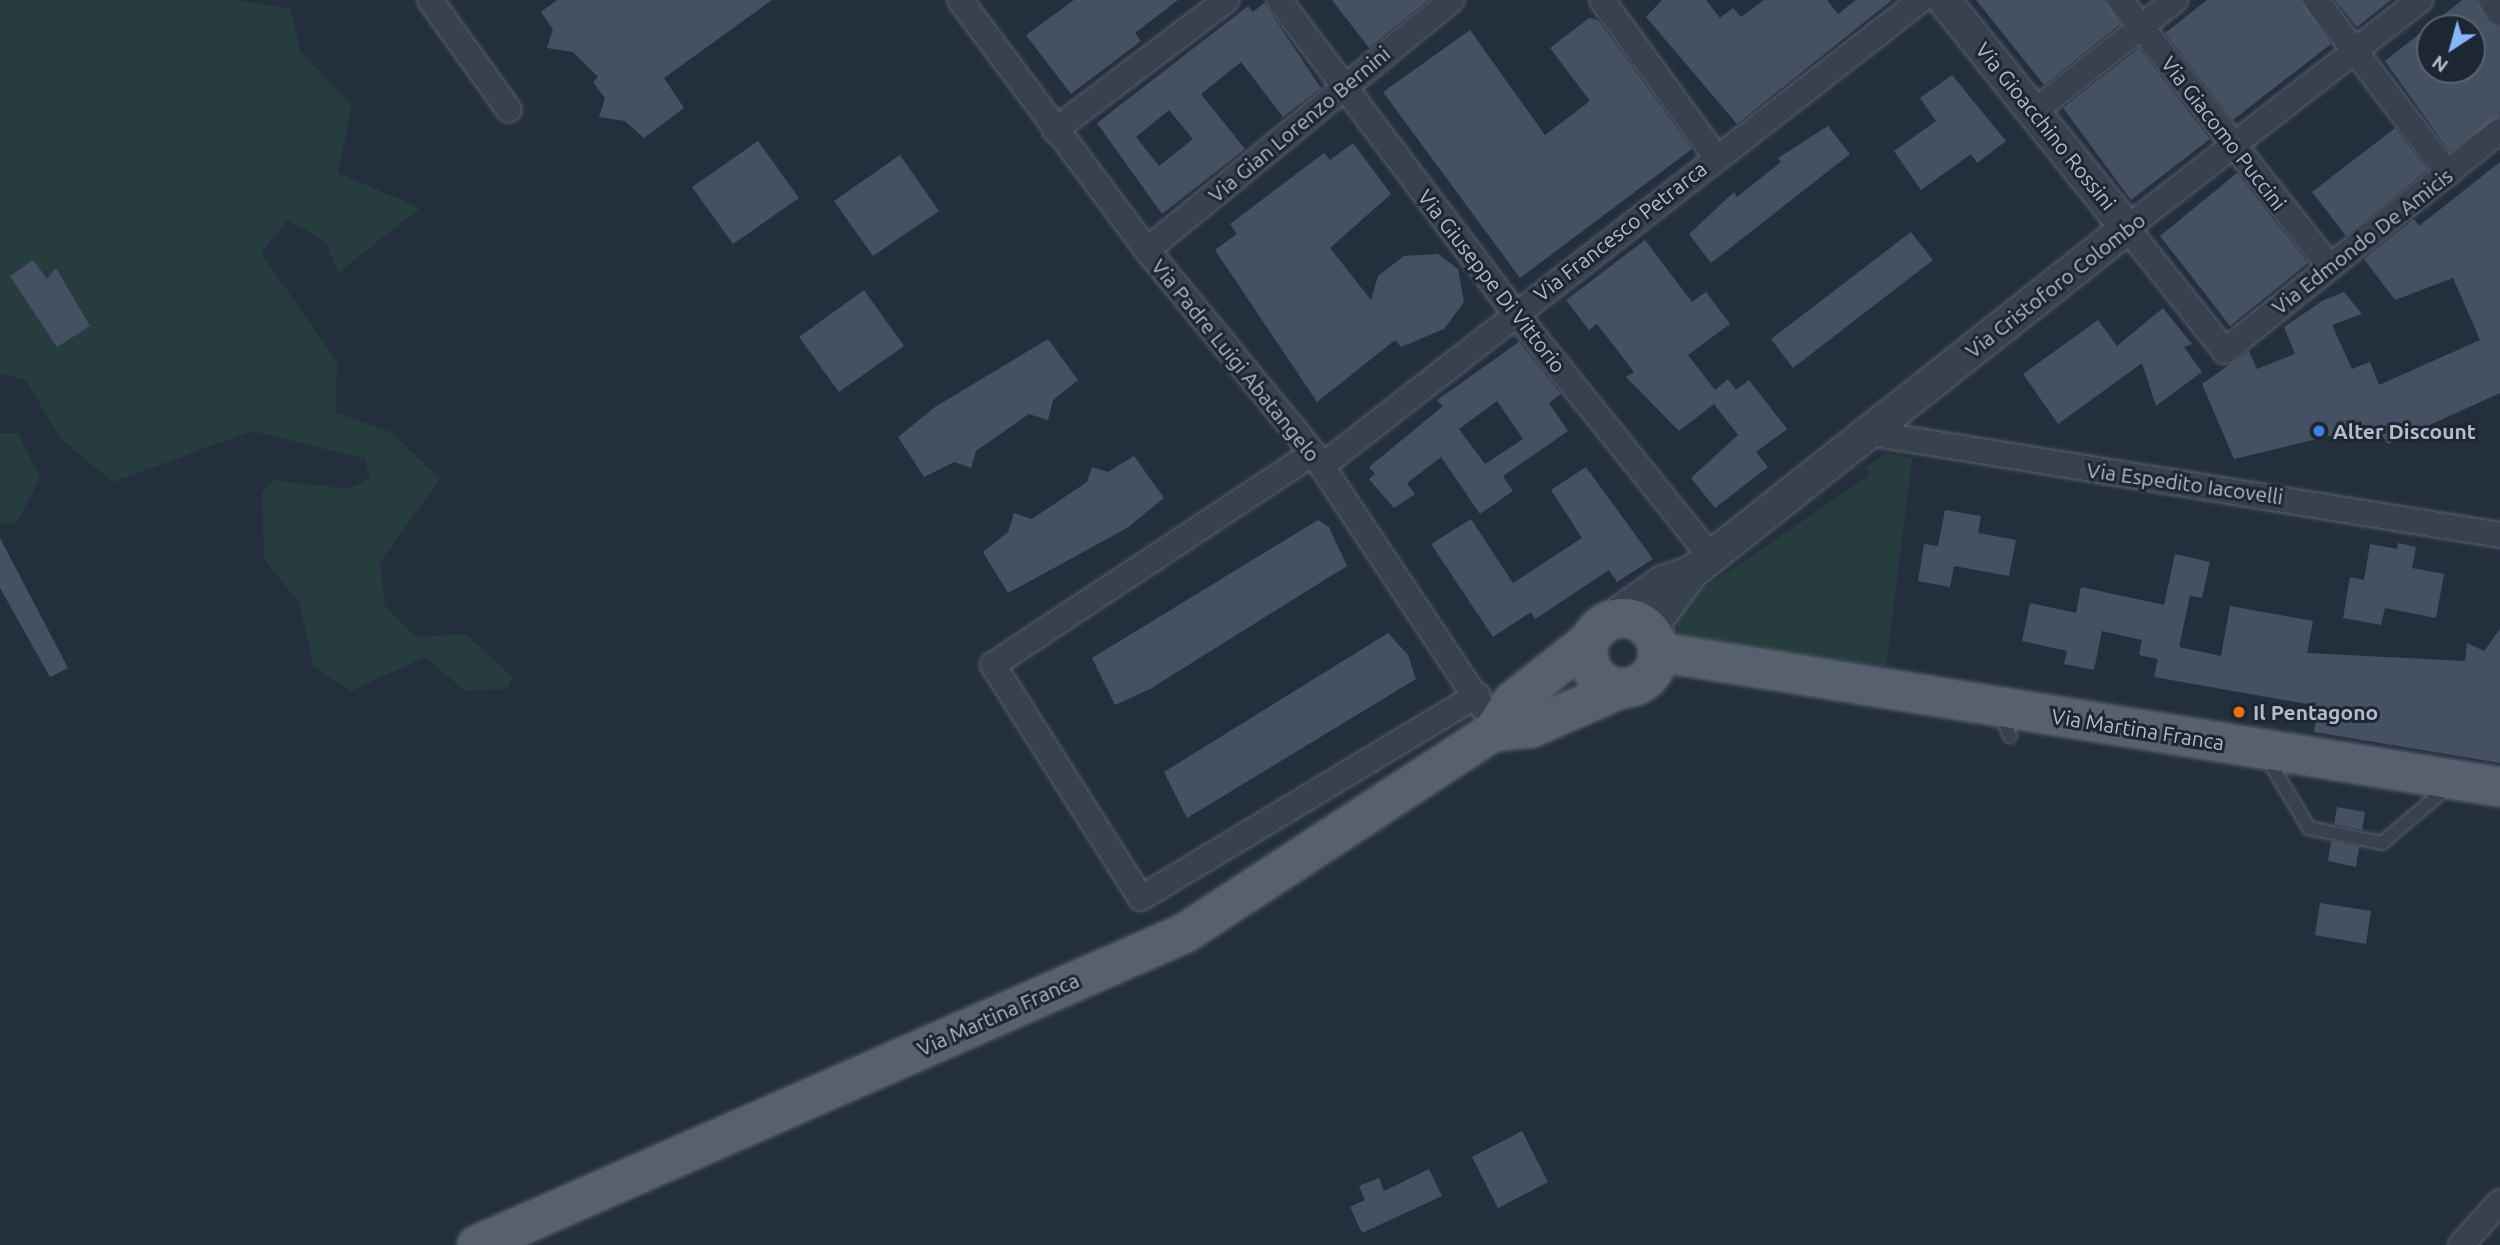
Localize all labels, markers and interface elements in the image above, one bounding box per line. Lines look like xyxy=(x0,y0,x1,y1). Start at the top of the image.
north arrow xyxy=(2416,14,2486,84)
street label: Via Gioacchino Rossini xyxy=(1971,37,2121,215)
street label: Via Gian Lorenzo Bernini xyxy=(1203,41,1395,207)
street label: Via Giacomo Puccini xyxy=(2156,51,2292,215)
text: N xyxy=(2428,51,2452,77)
street label: Via Francesco Petrarca xyxy=(1529,156,1711,306)
street label: Via Edmondo De Amicis xyxy=(2267,163,2457,319)
street label: Via Giuseppe Di Vittorio xyxy=(1413,184,1571,378)
street label: Via Cristoforo Colombo xyxy=(1960,207,2150,363)
street label: Via Padre Luigi Abatangelo xyxy=(1146,254,1326,466)
place label: Alter Discount xyxy=(2333,418,2476,444)
marker: Alter Discount xyxy=(2311,423,2327,439)
street label: Via Espedito Iacovelli xyxy=(2085,457,2285,509)
place label: Il Pentagono xyxy=(2253,699,2378,725)
street label: Via Martina Franca xyxy=(2050,703,2226,755)
marker: Il Pentagono xyxy=(2231,704,2247,720)
street label: Via Martina Franca xyxy=(913,967,1083,1061)

